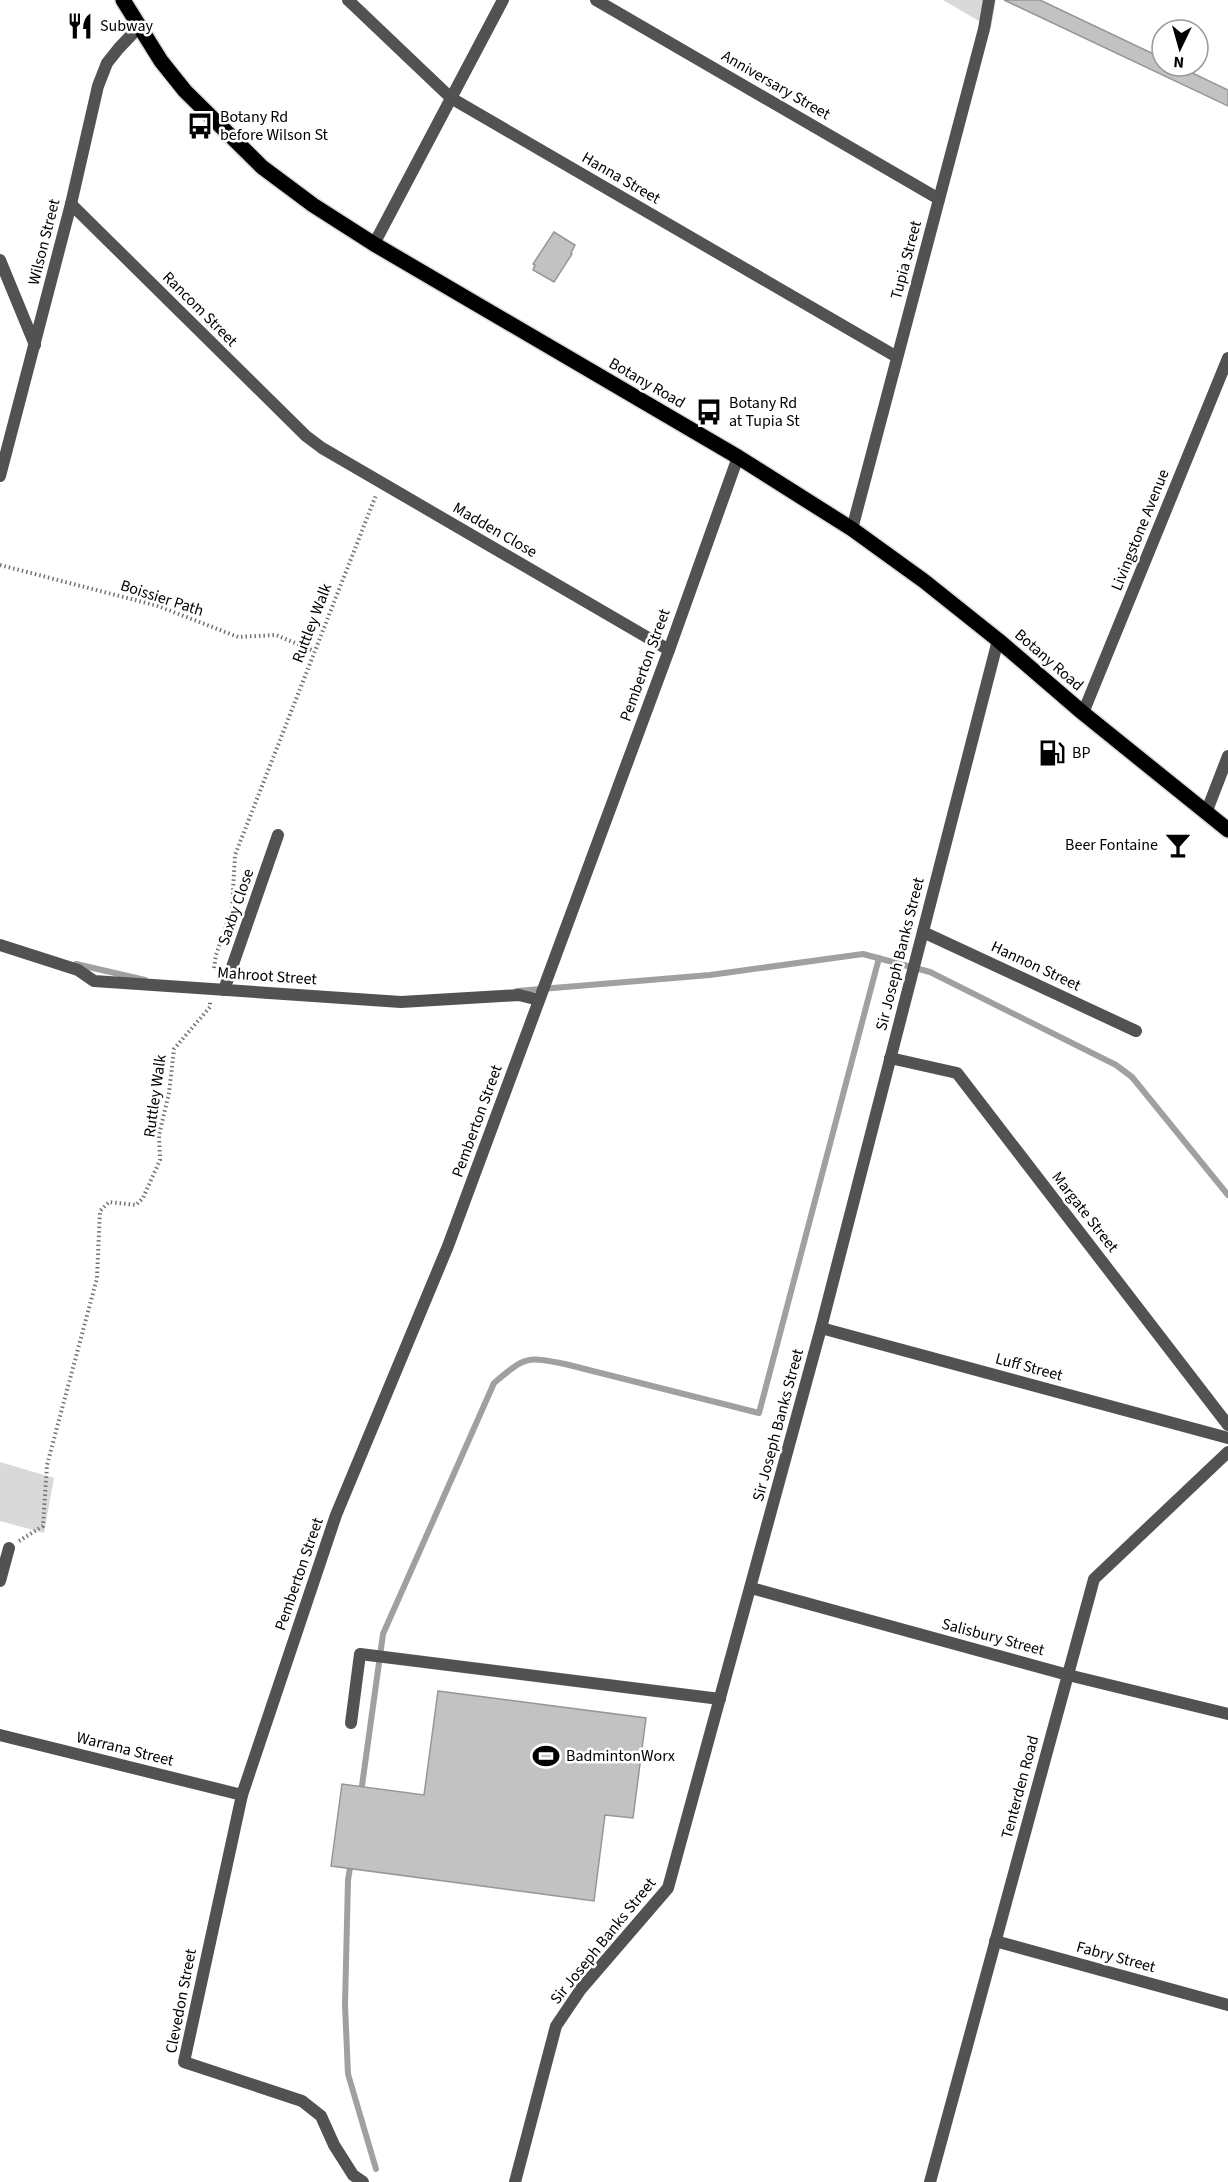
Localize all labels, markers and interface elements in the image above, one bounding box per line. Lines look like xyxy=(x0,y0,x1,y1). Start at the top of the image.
restaurant icon: Subway xyxy=(65,11,95,41)
place label: Subway xyxy=(100,15,153,37)
north arrow xyxy=(1150,18,1210,78)
street label: Anniversary Street xyxy=(717,45,835,125)
text: N xyxy=(1173,51,1185,73)
place label: Botany Rd before Wilson St xyxy=(220,106,329,146)
bus stop icon: Botany Rd before Wilson St xyxy=(185,111,215,141)
street label: Hanna Street xyxy=(578,147,665,210)
street label: Wilson Street xyxy=(23,196,65,287)
street label: Tupia Street xyxy=(885,218,927,302)
street label: Rancom Street xyxy=(158,267,243,352)
street label: Botany Road xyxy=(605,352,689,414)
place label: Botany Rd at Tupia St xyxy=(729,392,800,432)
bus stop icon: Botany Rd at Tupia St xyxy=(694,397,724,427)
street label: Livingstone Avenue xyxy=(1106,466,1174,594)
street label: Madden Close xyxy=(449,497,541,563)
street label: Boissier Path xyxy=(118,574,206,622)
street label: Ruttley Walk xyxy=(287,580,337,666)
street label: Pemberton Street xyxy=(614,605,676,724)
street label: Botany Road xyxy=(1010,624,1088,696)
fuel station icon: BP xyxy=(1037,738,1067,768)
place label: BP xyxy=(1072,742,1090,764)
bar icon: Beer Fontaine xyxy=(1163,830,1193,860)
place label: Beer Fontaine xyxy=(1065,834,1158,856)
street label: Saxby Close xyxy=(213,866,259,948)
street label: Sir Joseph Banks Street xyxy=(870,875,930,1033)
street label: Hannon Street xyxy=(988,936,1085,997)
street label: Mahroot Street xyxy=(217,962,318,990)
street label: Ruttley Walk xyxy=(138,1053,172,1139)
street label: Pemberton Street xyxy=(446,1061,508,1180)
street label: Margate Street xyxy=(1046,1167,1124,1258)
street label: Sir Joseph Banks Street xyxy=(747,1346,809,1504)
street label: Luff Street xyxy=(993,1347,1066,1387)
street label: Pemberton Street xyxy=(269,1514,329,1633)
street label: Salisbury Street xyxy=(939,1613,1047,1661)
street label: Warrana Street xyxy=(74,1726,176,1772)
street label: Tenterden Road xyxy=(996,1733,1044,1841)
sports icon: BadmintonWorx xyxy=(531,1741,561,1771)
place label: BadmintonWorx xyxy=(566,1745,675,1767)
street label: Sir Joseph Banks Street xyxy=(545,1873,661,2009)
street label: Fabry Street xyxy=(1074,1936,1159,1978)
street label: Clevedon Street xyxy=(160,1946,202,2055)

